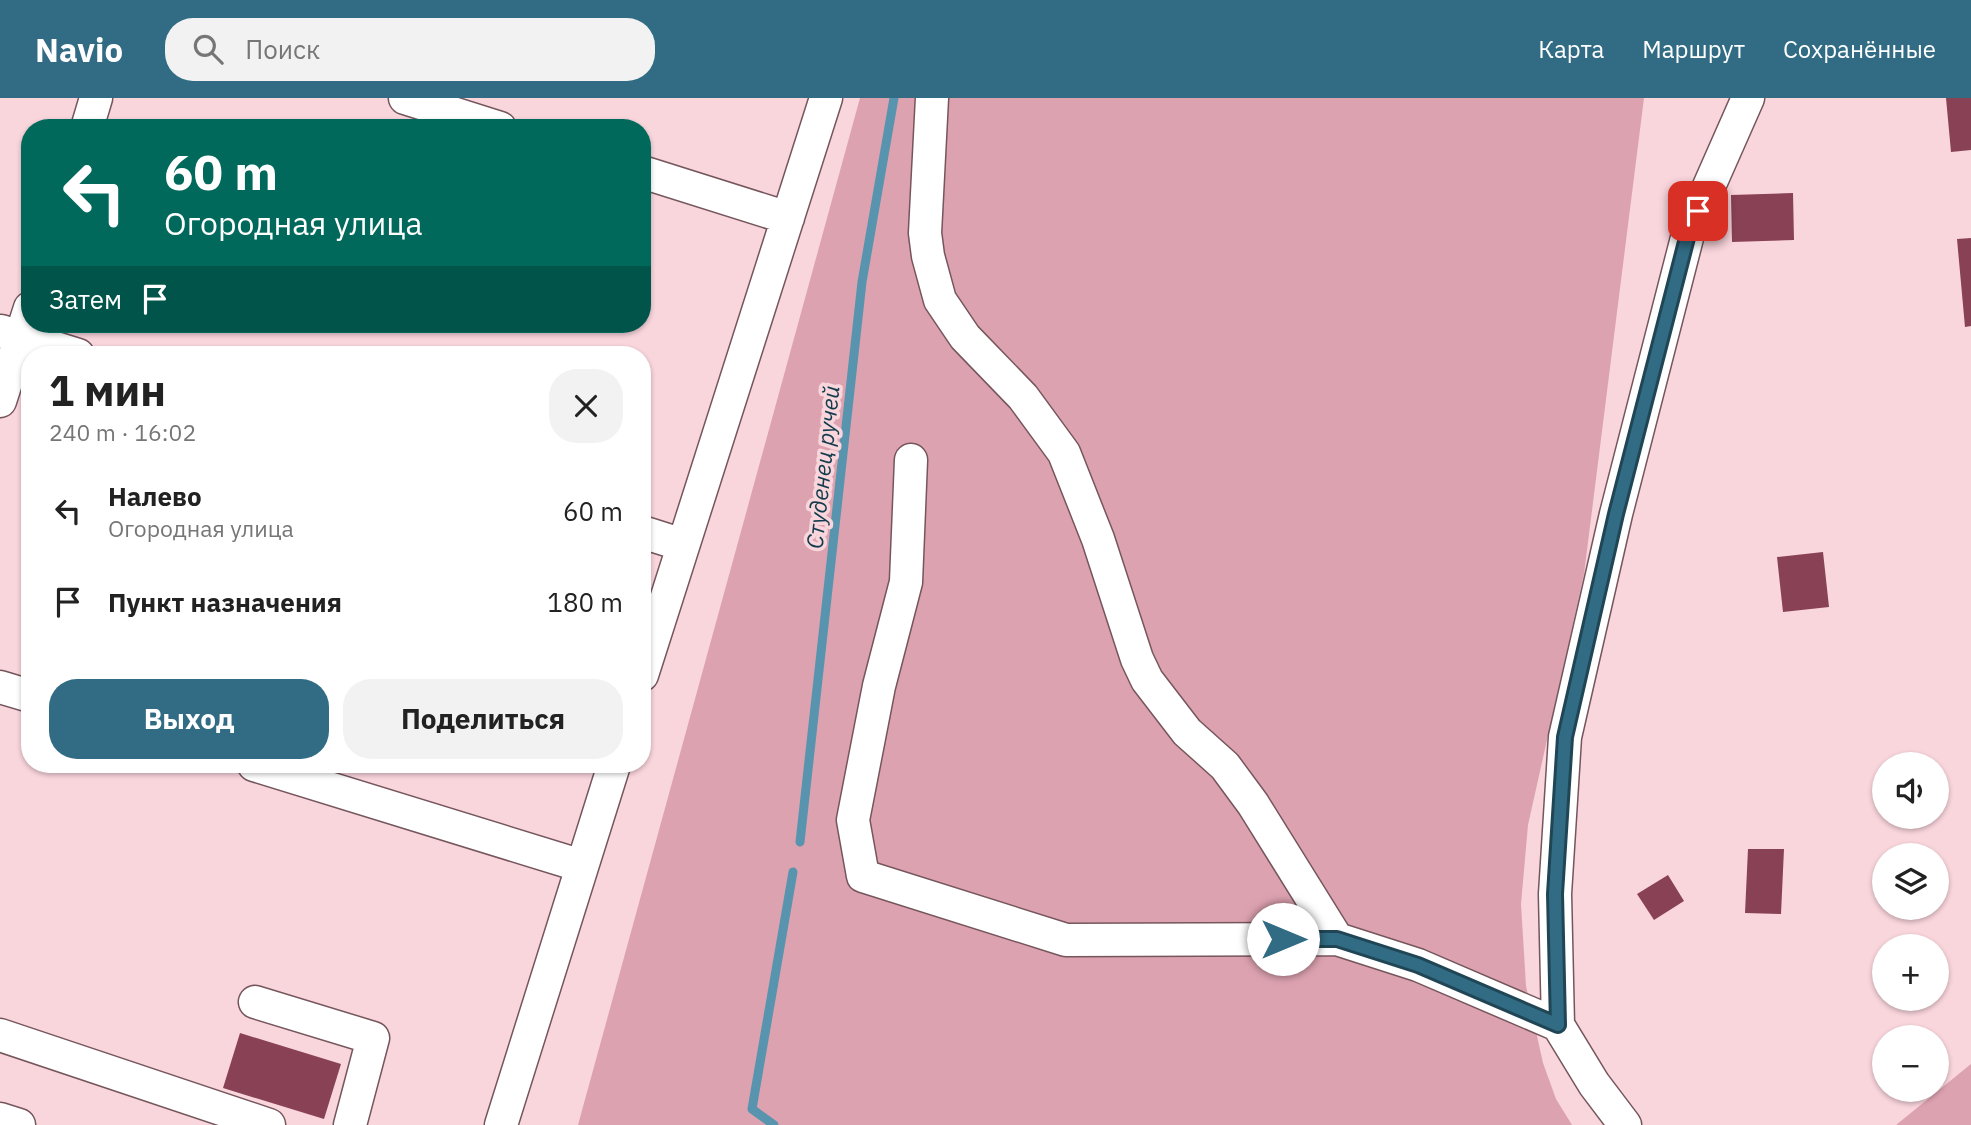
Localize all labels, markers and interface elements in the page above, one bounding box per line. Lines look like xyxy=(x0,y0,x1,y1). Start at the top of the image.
search box xyxy=(165,18,655,81)
text: Navio xyxy=(35,28,123,71)
icon: search xyxy=(189,30,227,68)
text: Поиск xyxy=(245,32,320,66)
text: Карта xyxy=(1538,33,1604,65)
text: Маршрут xyxy=(1642,33,1745,65)
text: Сохранённые xyxy=(1783,33,1936,65)
text: 60 m xyxy=(164,140,278,203)
icon: left xyxy=(49,147,140,238)
pin xyxy=(1668,181,1728,241)
icon: arrive xyxy=(1679,192,1717,230)
text: Огородная улица xyxy=(164,202,423,244)
icon: arrive xyxy=(136,280,174,318)
text: Затем xyxy=(49,282,122,316)
text: 1 мин xyxy=(49,363,166,418)
button: close xyxy=(549,369,623,443)
water label: Студенец ручей xyxy=(799,384,845,550)
text: 240 m · 16:02 xyxy=(49,417,196,447)
text: Налево xyxy=(108,479,202,513)
icon: left xyxy=(49,492,87,530)
text: 60 m xyxy=(563,494,623,528)
text: Огородная улица xyxy=(108,513,294,543)
icon: arrive xyxy=(49,583,87,621)
text: Пункт назначения xyxy=(108,585,342,619)
text: 180 m xyxy=(547,585,623,619)
button: Выход xyxy=(49,679,329,759)
button: Поделиться xyxy=(343,679,623,759)
map controls xyxy=(1872,752,1949,1102)
button: sound xyxy=(1872,752,1949,829)
button: layers xyxy=(1872,843,1949,920)
position arrow xyxy=(1246,902,1320,976)
button: + xyxy=(1872,934,1949,1011)
button: − xyxy=(1872,1025,1949,1102)

